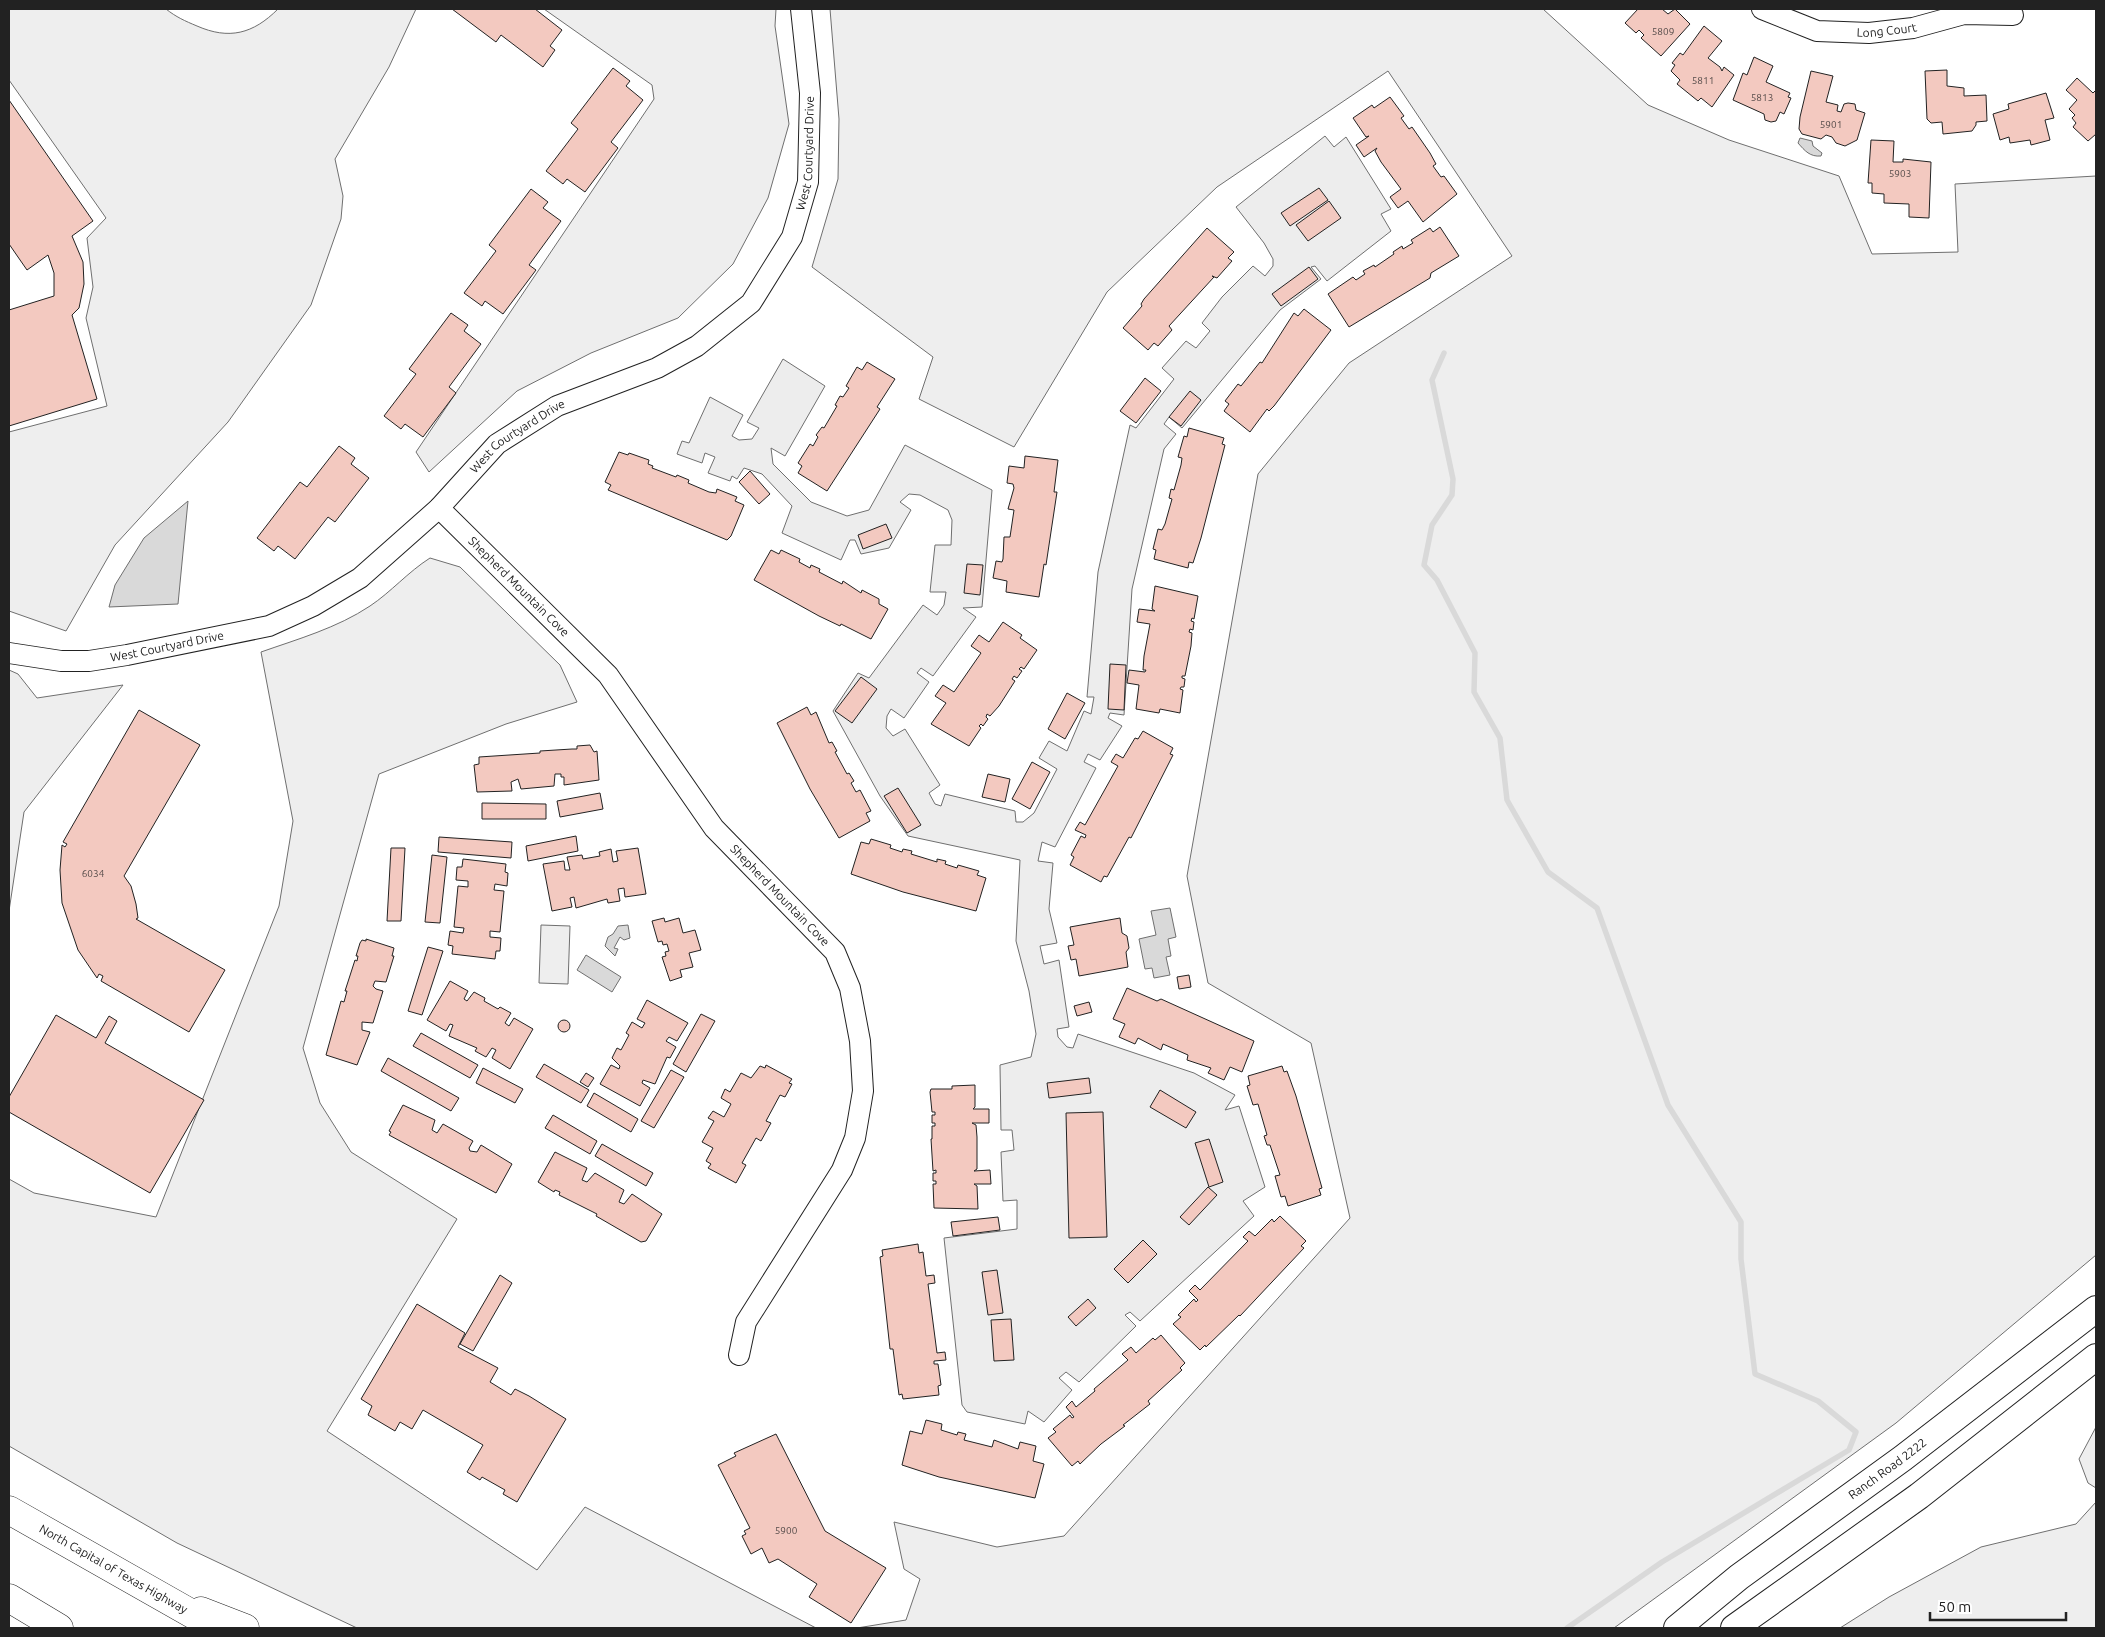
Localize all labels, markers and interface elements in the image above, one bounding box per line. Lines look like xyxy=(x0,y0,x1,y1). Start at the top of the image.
street label: Long Court xyxy=(1856,20,1918,39)
house number: 5809 xyxy=(1652,26,1674,37)
house number: 5811 xyxy=(1692,75,1714,86)
house number: 5813 xyxy=(1751,92,1773,103)
street label: West Courtyard Drive xyxy=(793,96,816,212)
house number: 5901 xyxy=(1820,119,1842,130)
house number: 5903 xyxy=(1889,168,1911,179)
street label: West Courtyard Drive xyxy=(467,397,566,475)
street label: Shepherd Mountain Cove xyxy=(466,534,572,639)
street label: West Courtyard Drive xyxy=(109,628,225,664)
street label: Shepherd Mountain Cove xyxy=(728,842,832,948)
house number: 6034 xyxy=(82,868,105,879)
street label: Ranch Road 2222 xyxy=(1846,1436,1929,1501)
street label: North Capital of Texas Highway xyxy=(37,1522,190,1616)
house number: 5900 xyxy=(775,1525,798,1536)
scale bar xyxy=(1930,1590,2066,1622)
text: 50 m xyxy=(1938,1598,1971,1615)

